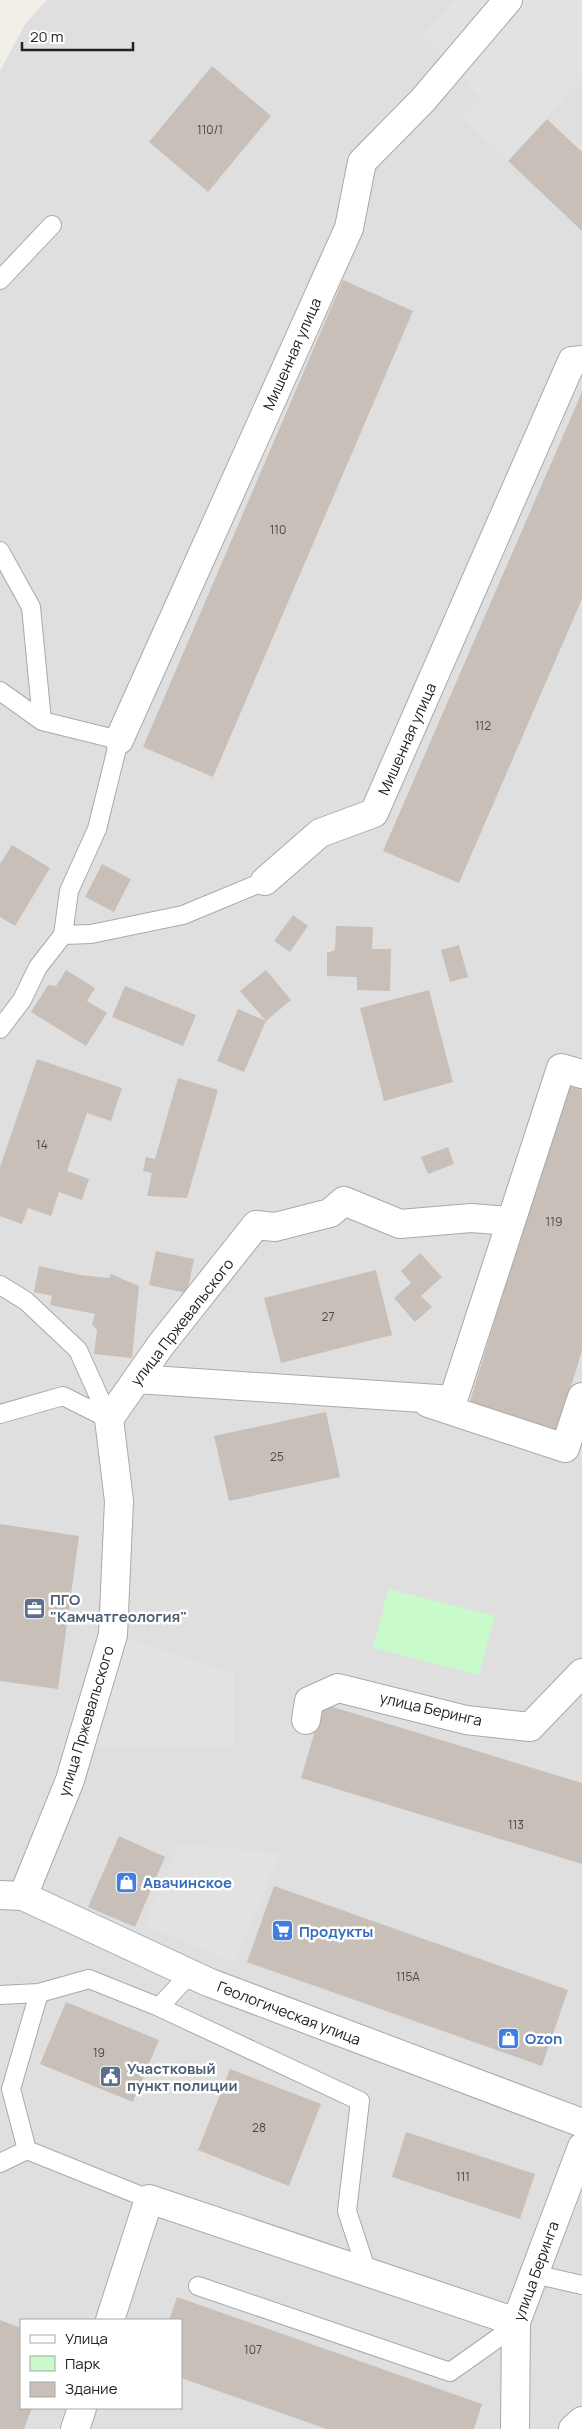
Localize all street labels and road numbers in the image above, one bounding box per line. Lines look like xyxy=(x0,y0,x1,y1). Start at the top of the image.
street label: Мишенная улица xyxy=(258,294,326,414)
street label: Мишенная улица xyxy=(373,679,441,799)
street label: улица Пржевальского xyxy=(126,1254,239,1390)
street label: улица Пржевальского xyxy=(53,1643,119,1799)
street label: улица Беринга xyxy=(378,1687,484,1731)
street label: Геологическая улица xyxy=(214,1976,364,2050)
street label: улица Беринга xyxy=(508,2218,564,2324)

